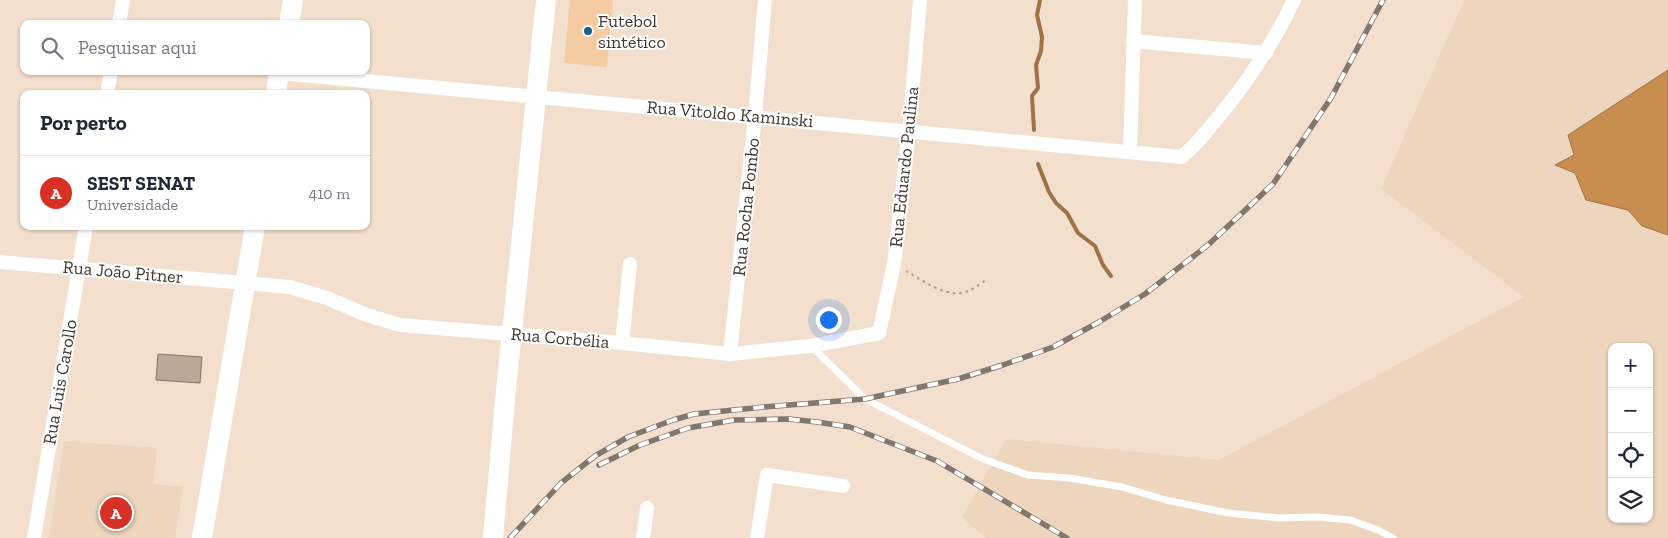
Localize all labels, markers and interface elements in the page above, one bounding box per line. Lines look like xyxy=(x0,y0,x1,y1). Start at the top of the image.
place label: Futebol sintético xyxy=(598,10,666,53)
search box xyxy=(20,20,370,75)
marker: Futebol sintético xyxy=(582,25,594,37)
icon: search xyxy=(38,34,66,62)
text: Pesquisar aqui xyxy=(78,36,197,59)
street label: Rua Eduardo Paulina xyxy=(885,85,923,249)
street label: Rua Vitoldo Kaminski xyxy=(646,96,814,132)
text: Por perto xyxy=(40,110,127,135)
street label: Rua Rocha Pombo xyxy=(728,137,764,277)
text: SEST SENAT xyxy=(87,172,195,195)
text: A xyxy=(51,184,62,203)
text: 410 m xyxy=(309,184,350,203)
text: Universidade xyxy=(87,195,178,214)
street label: Rua João Pitner xyxy=(62,256,184,288)
your location xyxy=(816,307,842,333)
street label: Rua Luis Carollo xyxy=(38,318,82,446)
street label: Rua Corbélia xyxy=(510,323,611,353)
map controls xyxy=(1608,343,1653,523)
button: + xyxy=(1608,343,1653,388)
button: − xyxy=(1608,388,1653,433)
button: locate xyxy=(1608,433,1653,478)
button: layers xyxy=(1608,478,1653,523)
pin: A xyxy=(100,494,132,532)

